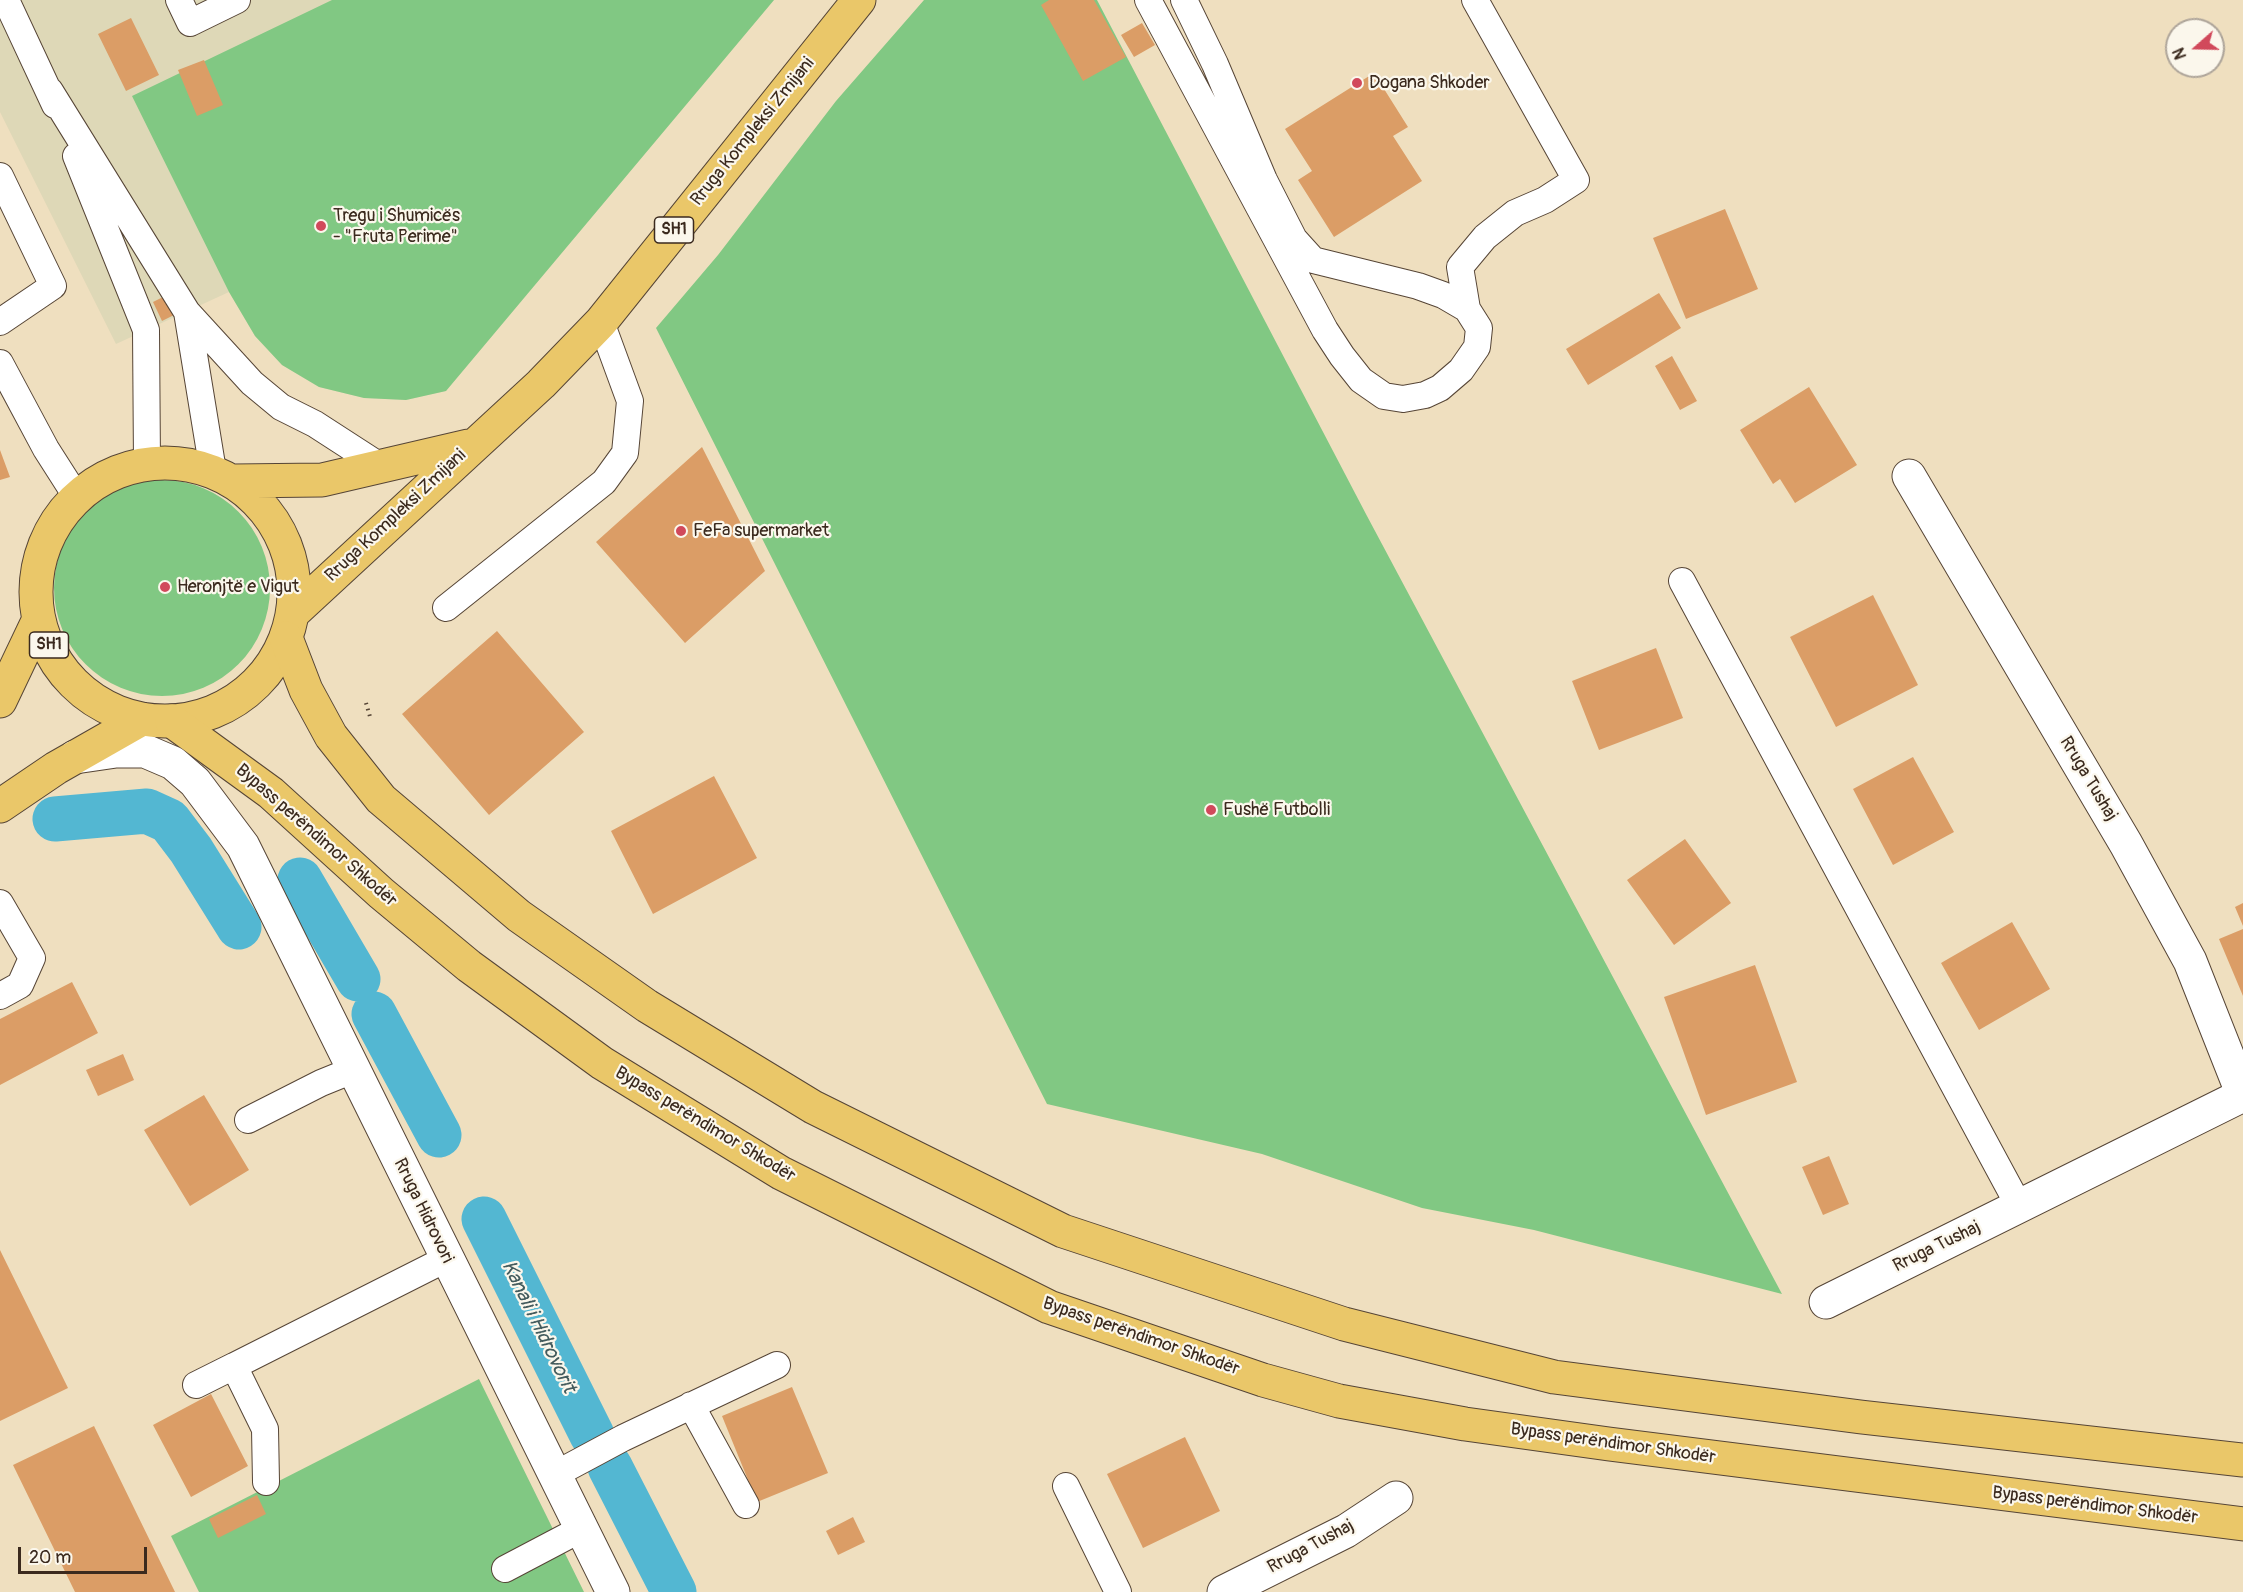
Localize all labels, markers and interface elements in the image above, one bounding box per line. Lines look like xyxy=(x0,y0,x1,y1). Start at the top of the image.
north arrow xyxy=(2165,18,2225,78)
text: N xyxy=(2169,45,2191,62)
street label: Rruga Kompleksi Zmijani xyxy=(686,53,820,211)
place label: Dogana Shkoder xyxy=(1369,72,1490,94)
marker: Dogana Shkoder xyxy=(1350,76,1364,90)
place label: Tregu i Shumicës - "Fruta Perime" xyxy=(333,205,460,248)
road number: SH1 xyxy=(654,217,694,243)
marker: Tregu i Shumicës - "Fruta Perime" xyxy=(314,219,328,233)
street label: Rruga Kompleksi Zmijani xyxy=(321,445,471,587)
place label: FeFa supermarket xyxy=(693,520,829,542)
marker: FeFa supermarket xyxy=(674,524,688,538)
place label: Heronjtë e Vigut xyxy=(177,576,299,598)
marker: Heronjtë e Vigut xyxy=(158,580,172,594)
road number: SH1 xyxy=(29,632,68,658)
street label: Rruga Tushaj xyxy=(2054,733,2122,825)
street label: Bypass perëndimor Shkodër xyxy=(231,760,401,912)
place label: Fushë Futbolli xyxy=(1223,799,1330,821)
marker: Fushë Futbolli xyxy=(1204,803,1218,817)
street label: Bypass perëndimor Shkodër xyxy=(611,1062,799,1188)
street label: Rruga Hidrovori xyxy=(388,1155,458,1267)
street label: Rruga Tushaj xyxy=(1890,1217,1984,1277)
water label: Kanali i Hidrovorit xyxy=(496,1257,580,1397)
street label: Bypass perëndimor Shkodër xyxy=(1040,1293,1242,1381)
street label: Bypass perëndimor Shkodër xyxy=(1509,1419,1717,1469)
street label: Bypass perëndimor Shkodër xyxy=(1991,1483,2199,1529)
street label: Rruga Tushaj xyxy=(1264,1515,1358,1579)
scale bar xyxy=(21,1535,150,1573)
text: 20 m xyxy=(29,1546,71,1569)

